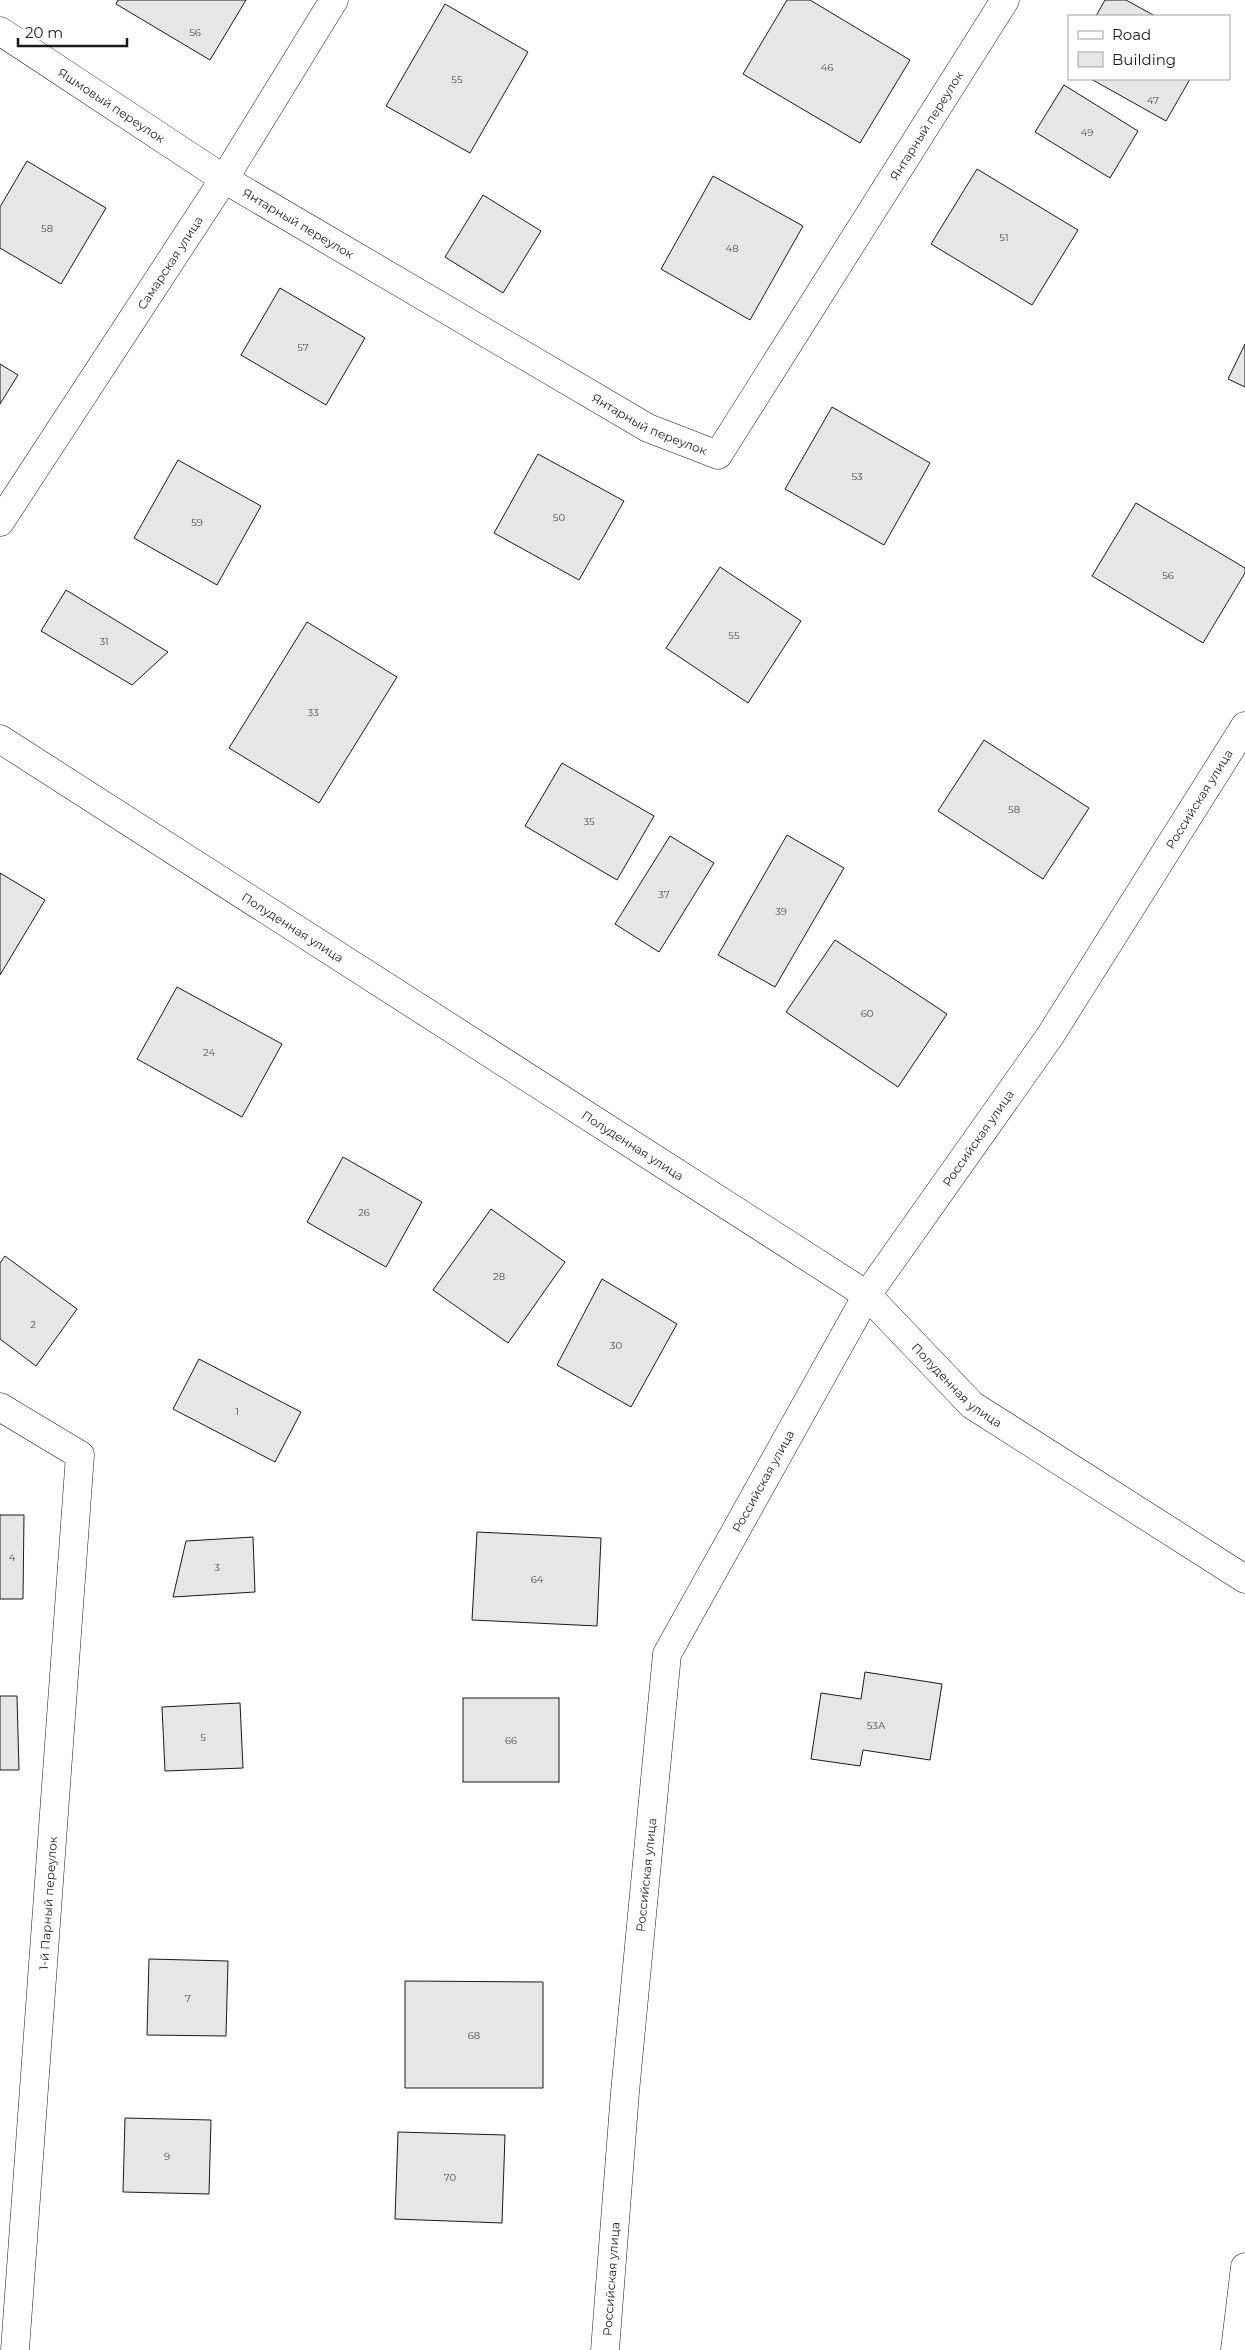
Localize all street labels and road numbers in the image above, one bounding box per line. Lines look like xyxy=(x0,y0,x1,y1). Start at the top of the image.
street label: Яшмовый переулок xyxy=(56,64,168,146)
street label: Янтарный переулок xyxy=(886,68,966,183)
street label: Янтарный переулок xyxy=(240,184,357,261)
street label: Самарская улица xyxy=(133,213,206,312)
street label: Янтарный переулок xyxy=(590,389,710,458)
street label: Российская улица xyxy=(1162,747,1236,851)
street label: Полуденная улица xyxy=(239,889,347,965)
street label: Российская улица xyxy=(939,1087,1017,1189)
street label: Полуденная улица xyxy=(579,1107,687,1183)
street label: Полуденная улица xyxy=(909,1340,1005,1430)
street label: Российская улица xyxy=(729,1427,797,1535)
street label: Российская улица xyxy=(633,1817,659,1933)
street label: 1-й Парный переулок xyxy=(36,1836,60,1970)
street label: Российская улица xyxy=(600,2221,622,2337)

